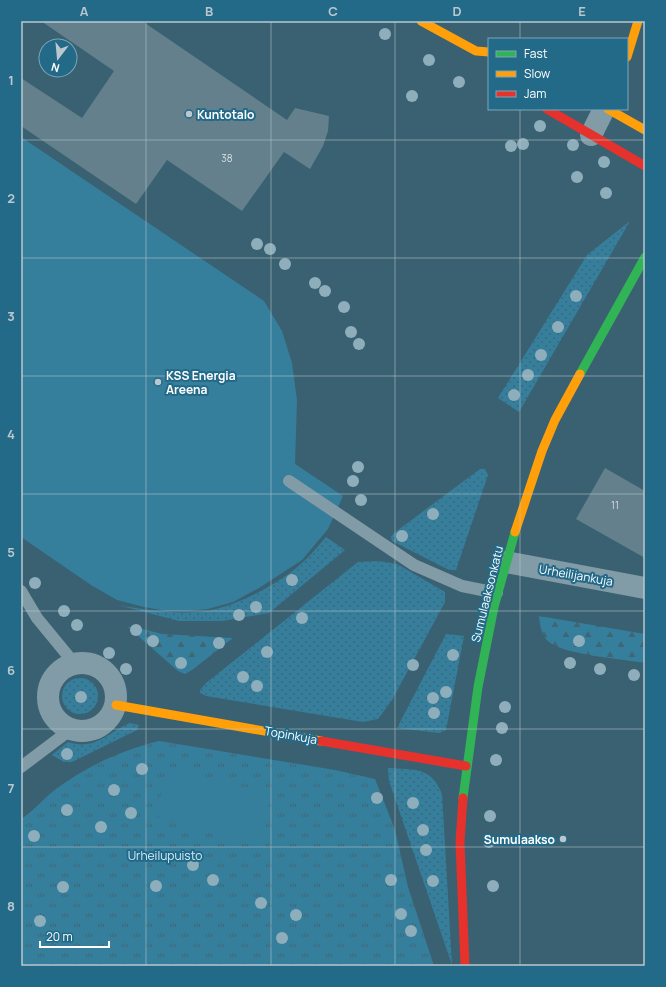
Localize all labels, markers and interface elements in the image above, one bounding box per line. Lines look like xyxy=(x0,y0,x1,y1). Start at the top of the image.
text: A xyxy=(80,2,89,20)
text: B xyxy=(205,2,213,20)
text: C xyxy=(328,2,338,20)
text: D xyxy=(452,2,462,20)
text: E xyxy=(578,2,586,20)
north arrow xyxy=(38,38,78,78)
legend xyxy=(488,38,628,110)
text: Fast xyxy=(524,45,548,62)
text: N xyxy=(49,60,61,76)
text: Slow xyxy=(524,65,550,82)
text: 1 xyxy=(8,71,14,89)
text: Jam xyxy=(524,85,546,102)
place label: Kuntotalo xyxy=(197,106,255,123)
marker: Kuntotalo xyxy=(184,109,194,119)
house number: 38 xyxy=(221,151,233,165)
text: 2 xyxy=(7,189,15,207)
text: 3 xyxy=(7,307,15,325)
place label: KSS Energia Areena xyxy=(166,367,236,398)
marker: KSS Energia Areena xyxy=(153,377,163,387)
text: 4 xyxy=(7,425,15,443)
house number: 11 xyxy=(611,498,619,512)
text: 5 xyxy=(7,543,15,561)
street label: Sumulaaksonkatu xyxy=(467,544,507,644)
street label: Urheilijankuja xyxy=(538,560,614,590)
text: 6 xyxy=(7,661,15,679)
street label: Topinkuja xyxy=(263,722,319,748)
text: 7 xyxy=(8,779,15,797)
place label: Sumulaakso xyxy=(484,831,555,848)
marker: Sumulaakso xyxy=(558,834,568,844)
park label: Urheilupuisto xyxy=(128,847,202,864)
text: 8 xyxy=(7,897,15,915)
scale bar xyxy=(40,923,109,949)
text: 20 m xyxy=(46,928,73,945)

